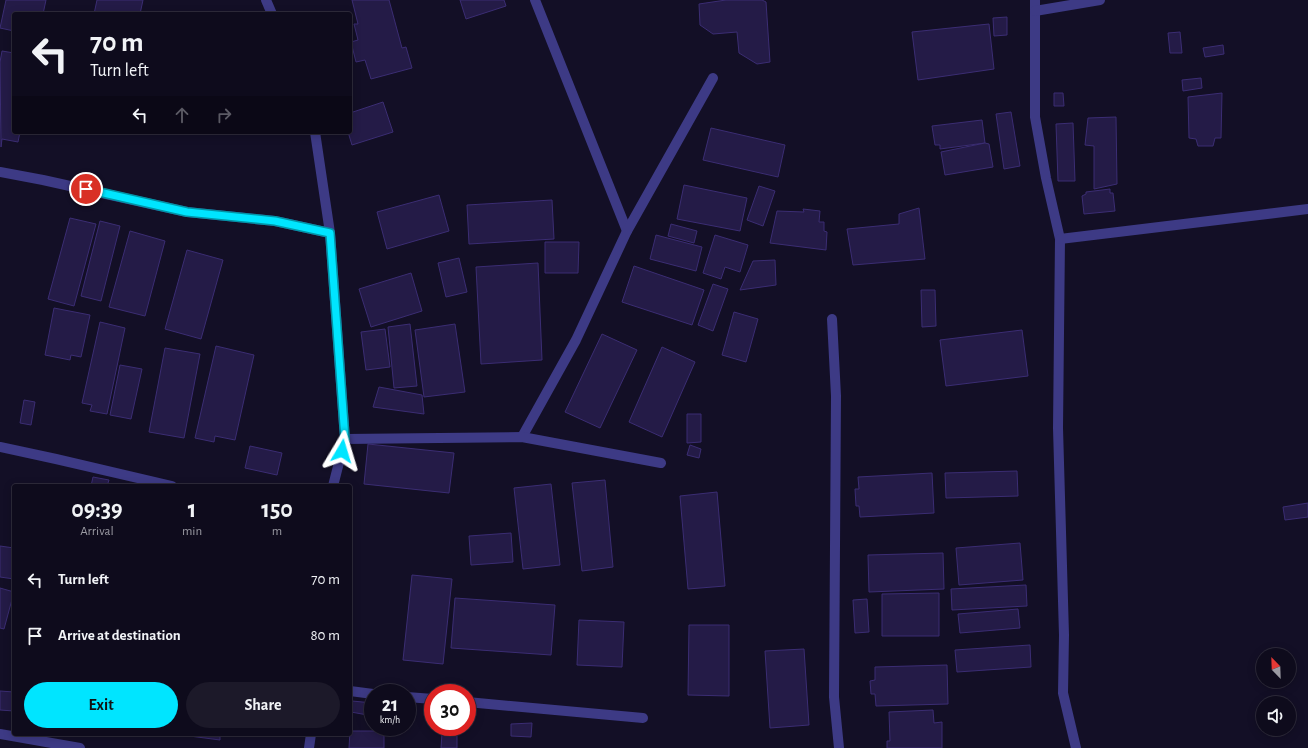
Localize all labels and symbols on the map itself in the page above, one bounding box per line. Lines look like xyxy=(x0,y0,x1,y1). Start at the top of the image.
pin xyxy=(69,172,103,206)
position arrow xyxy=(321,430,363,472)
north arrow xyxy=(1256,648,1296,688)
speed limit sign: 30 xyxy=(424,684,476,736)

